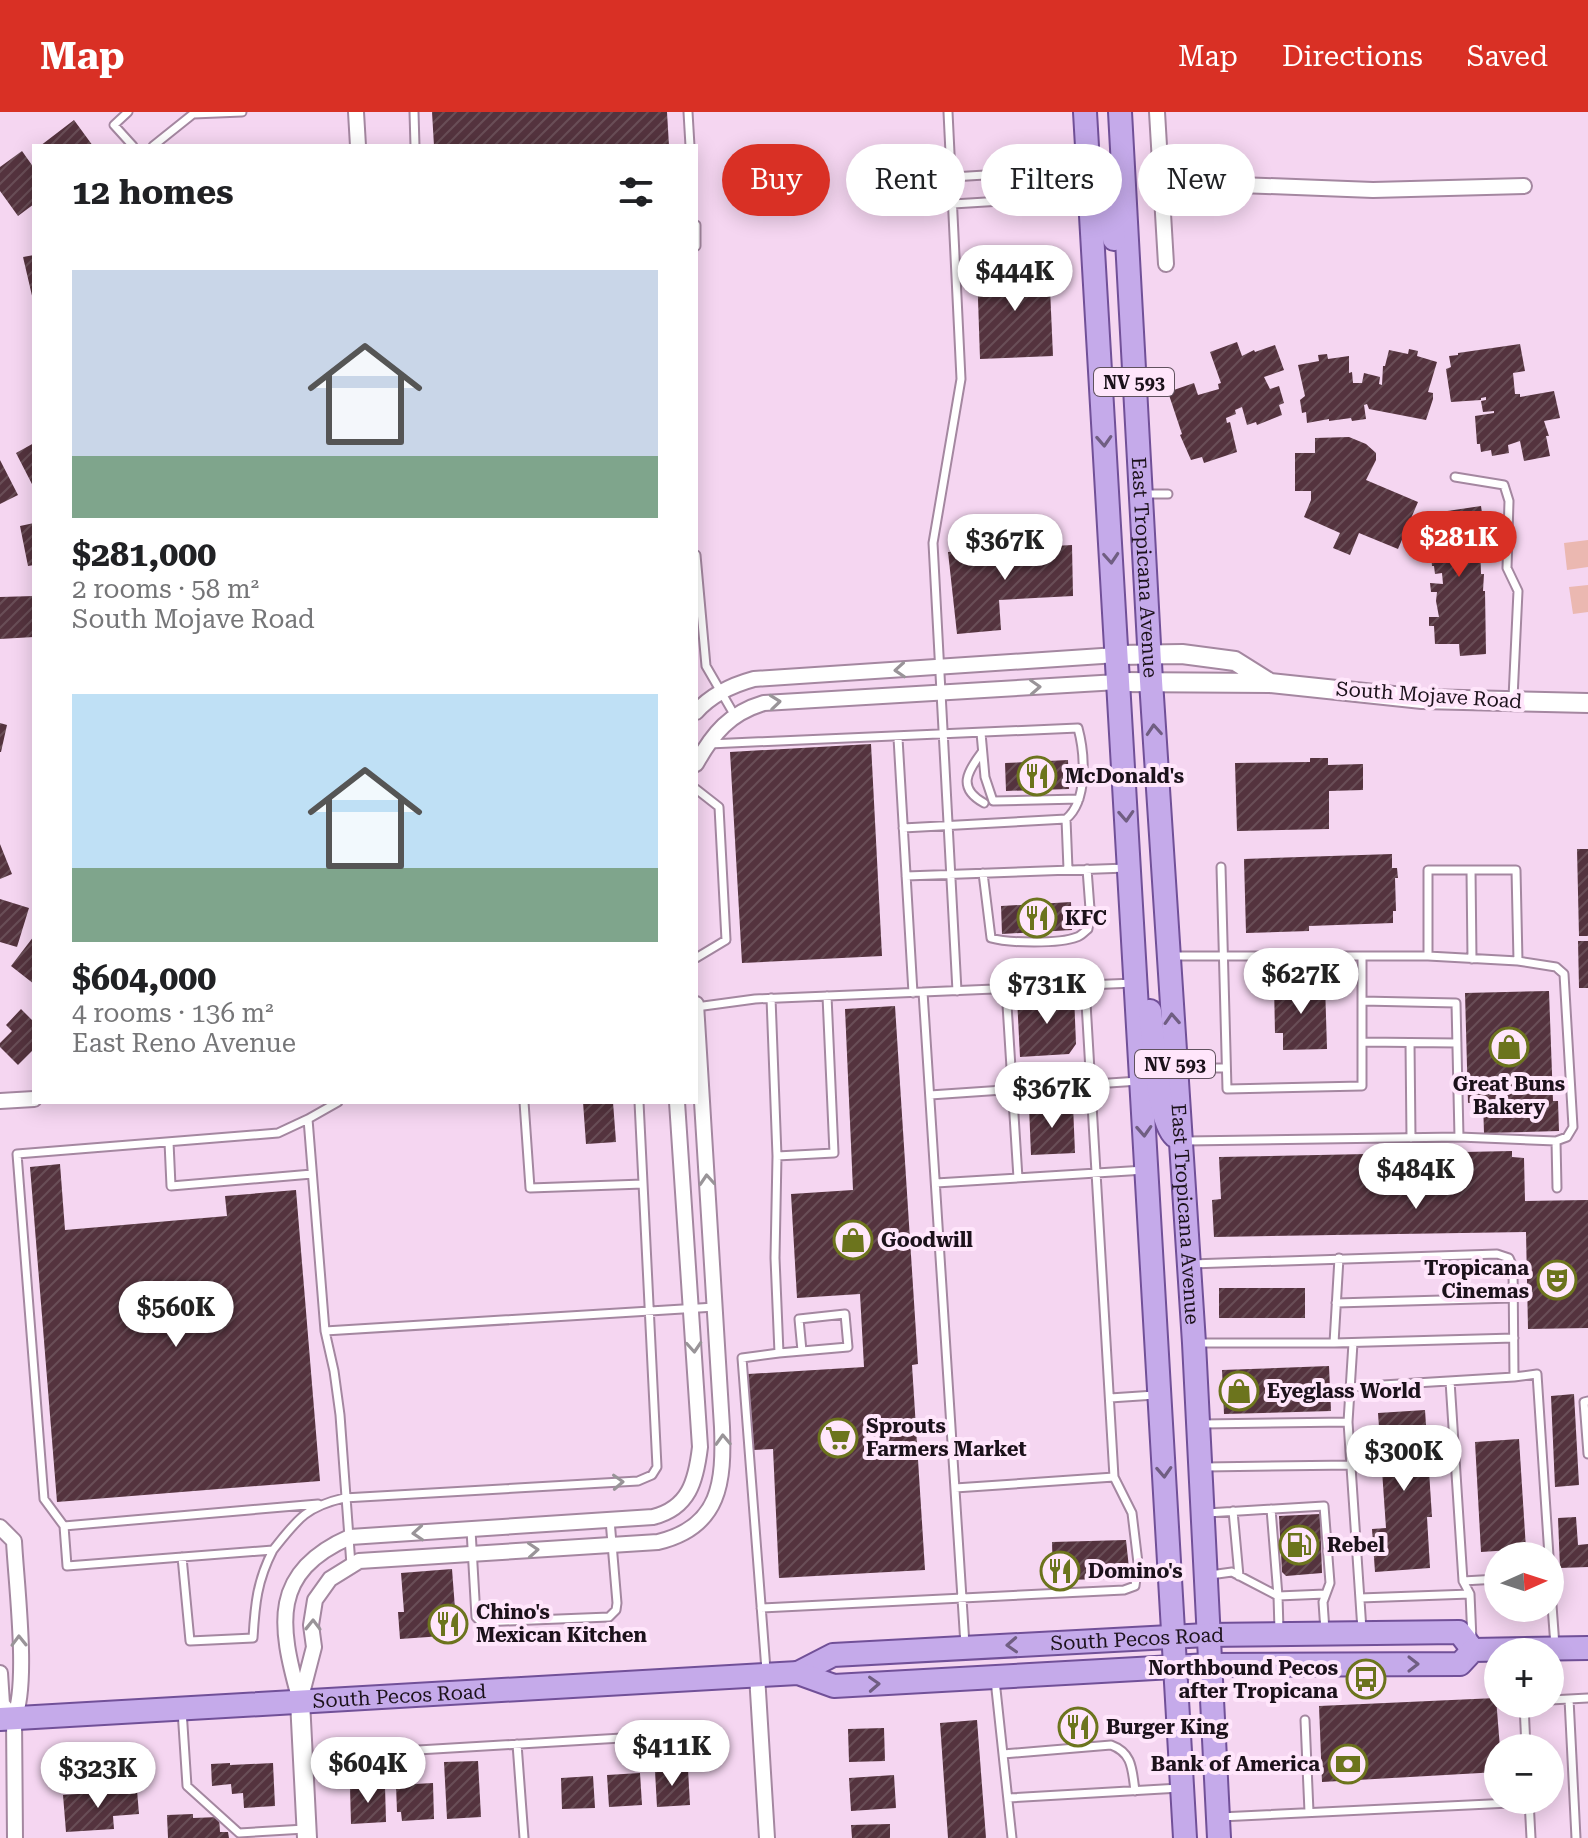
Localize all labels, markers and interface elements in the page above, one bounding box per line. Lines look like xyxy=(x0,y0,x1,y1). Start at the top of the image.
text: Map xyxy=(40,34,125,78)
text: Map xyxy=(1178,40,1238,73)
text: Directions xyxy=(1282,40,1423,73)
text: Saved xyxy=(1467,40,1548,73)
chip: Buy xyxy=(722,144,830,216)
chip: Rent xyxy=(846,144,965,216)
chip: Filters xyxy=(981,144,1122,216)
chip: New xyxy=(1138,144,1255,216)
icon: filters xyxy=(614,170,658,214)
text: 12 homes xyxy=(72,172,234,212)
pin: $444K xyxy=(959,245,1071,313)
text: $444K xyxy=(976,256,1054,286)
icon: home xyxy=(293,322,437,466)
road number: NV 593 xyxy=(1094,368,1174,396)
one-way arrow xyxy=(1095,435,1112,448)
street label: East Tropicana Avenue xyxy=(1127,456,1163,679)
pin: $281K xyxy=(1403,511,1515,579)
pin: $367K xyxy=(949,514,1061,582)
text: $281K xyxy=(1420,522,1498,552)
text: $367K xyxy=(966,525,1044,555)
text: $281,000 xyxy=(72,534,216,574)
one-way arrow xyxy=(1102,551,1119,564)
text: 2 rooms · 58 m² xyxy=(72,574,259,604)
text: South Mojave Road xyxy=(72,604,315,634)
one-way arrow xyxy=(893,661,906,678)
street label: South Mojave Road xyxy=(1335,677,1523,713)
one-way arrow xyxy=(1029,679,1042,696)
one-way arrow xyxy=(769,694,782,711)
one-way arrow xyxy=(1146,723,1163,736)
icon: home xyxy=(293,746,437,890)
restaurant icon: McDonald's xyxy=(1016,755,1058,797)
place label: McDonald's xyxy=(1065,764,1184,788)
one-way arrow xyxy=(1117,810,1134,823)
restaurant icon: KFC xyxy=(1016,897,1058,939)
place label: KFC xyxy=(1065,906,1107,930)
pin: $627K xyxy=(1245,948,1357,1016)
text: $604,000 xyxy=(72,958,216,998)
pin: $731K xyxy=(991,958,1103,1026)
text: $627K xyxy=(1262,959,1340,989)
text: $731K xyxy=(1008,969,1086,999)
text: 4 rooms · 136 m² xyxy=(72,998,274,1028)
one-way arrow xyxy=(1164,1012,1181,1025)
shop icon: Great Buns Bakery xyxy=(1488,1026,1530,1068)
text: East Reno Avenue xyxy=(72,1028,296,1058)
road number: NV 593 xyxy=(1135,1050,1215,1078)
pin: $367K xyxy=(996,1062,1108,1130)
place label: Great Buns Bakery xyxy=(1453,1072,1565,1119)
text: $367K xyxy=(1013,1073,1091,1103)
street label: East Tropicana Avenue xyxy=(1166,1103,1205,1325)
one-way arrow xyxy=(1136,1126,1153,1138)
pin: $484K xyxy=(1360,1143,1472,1211)
text: $484K xyxy=(1377,1154,1455,1184)
one-way arrow xyxy=(699,1173,716,1186)
shop icon: Goodwill xyxy=(832,1219,874,1261)
place label: Goodwill xyxy=(881,1228,973,1252)
place label: Tropicana Cinemas xyxy=(1424,1256,1529,1303)
theatre icon: Tropicana Cinemas xyxy=(1536,1259,1578,1301)
pin: $560K xyxy=(120,1281,232,1349)
text: $560K xyxy=(137,1292,215,1322)
one-way arrow xyxy=(685,1341,702,1354)
shop icon: Eyeglass World xyxy=(1218,1370,1260,1412)
place label: Eyeglass World xyxy=(1267,1379,1422,1403)
place label: Sprouts Farmers Market xyxy=(866,1414,1027,1461)
supermarket icon: Sprouts Farmers Market xyxy=(817,1417,859,1459)
pin: $300K xyxy=(1348,1425,1460,1493)
one-way arrow xyxy=(714,1433,731,1446)
text: $300K xyxy=(1365,1436,1443,1466)
one-way arrow xyxy=(1156,1466,1173,1479)
one-way arrow xyxy=(612,1474,625,1491)
one-way arrow xyxy=(411,1524,424,1541)
fuel station icon: Rebel xyxy=(1278,1524,1320,1566)
place label: Rebel xyxy=(1327,1533,1385,1557)
one-way arrow xyxy=(527,1542,540,1559)
north arrow xyxy=(1484,1542,1564,1622)
map controls xyxy=(1484,1542,1564,1814)
restaurant icon: Domino's xyxy=(1039,1550,1081,1592)
place label: Domino's xyxy=(1088,1559,1183,1583)
place label: Chino's Mexican Kitchen xyxy=(476,1600,648,1647)
restaurant icon: Chino's Mexican Kitchen xyxy=(427,1603,469,1645)
one-way arrow xyxy=(304,1618,322,1631)
street label: South Pecos Road xyxy=(1050,1623,1224,1655)
one-way arrow xyxy=(10,1634,28,1647)
one-way arrow xyxy=(1005,1636,1018,1653)
button: + xyxy=(1484,1638,1564,1718)
one-way arrow xyxy=(1407,1655,1420,1673)
place label: Northbound Pecos after Tropicana xyxy=(1148,1656,1338,1703)
bus stop icon: Northbound Pecos after Tropicana xyxy=(1345,1658,1387,1700)
one-way arrow xyxy=(868,1676,881,1693)
street label: South Pecos Road xyxy=(312,1679,487,1713)
restaurant icon: Burger King xyxy=(1057,1706,1099,1748)
place label: Burger King xyxy=(1106,1715,1229,1739)
pin: $411K xyxy=(616,1720,728,1788)
text: $411K xyxy=(633,1731,711,1761)
button: − xyxy=(1484,1734,1564,1814)
pin: $604K xyxy=(312,1737,424,1805)
pin: $323K xyxy=(42,1742,154,1810)
bank icon: Bank of America xyxy=(1327,1743,1369,1785)
text: $604K xyxy=(329,1748,407,1778)
place label: Bank of America xyxy=(1151,1752,1320,1776)
text: $323K xyxy=(59,1753,137,1783)

